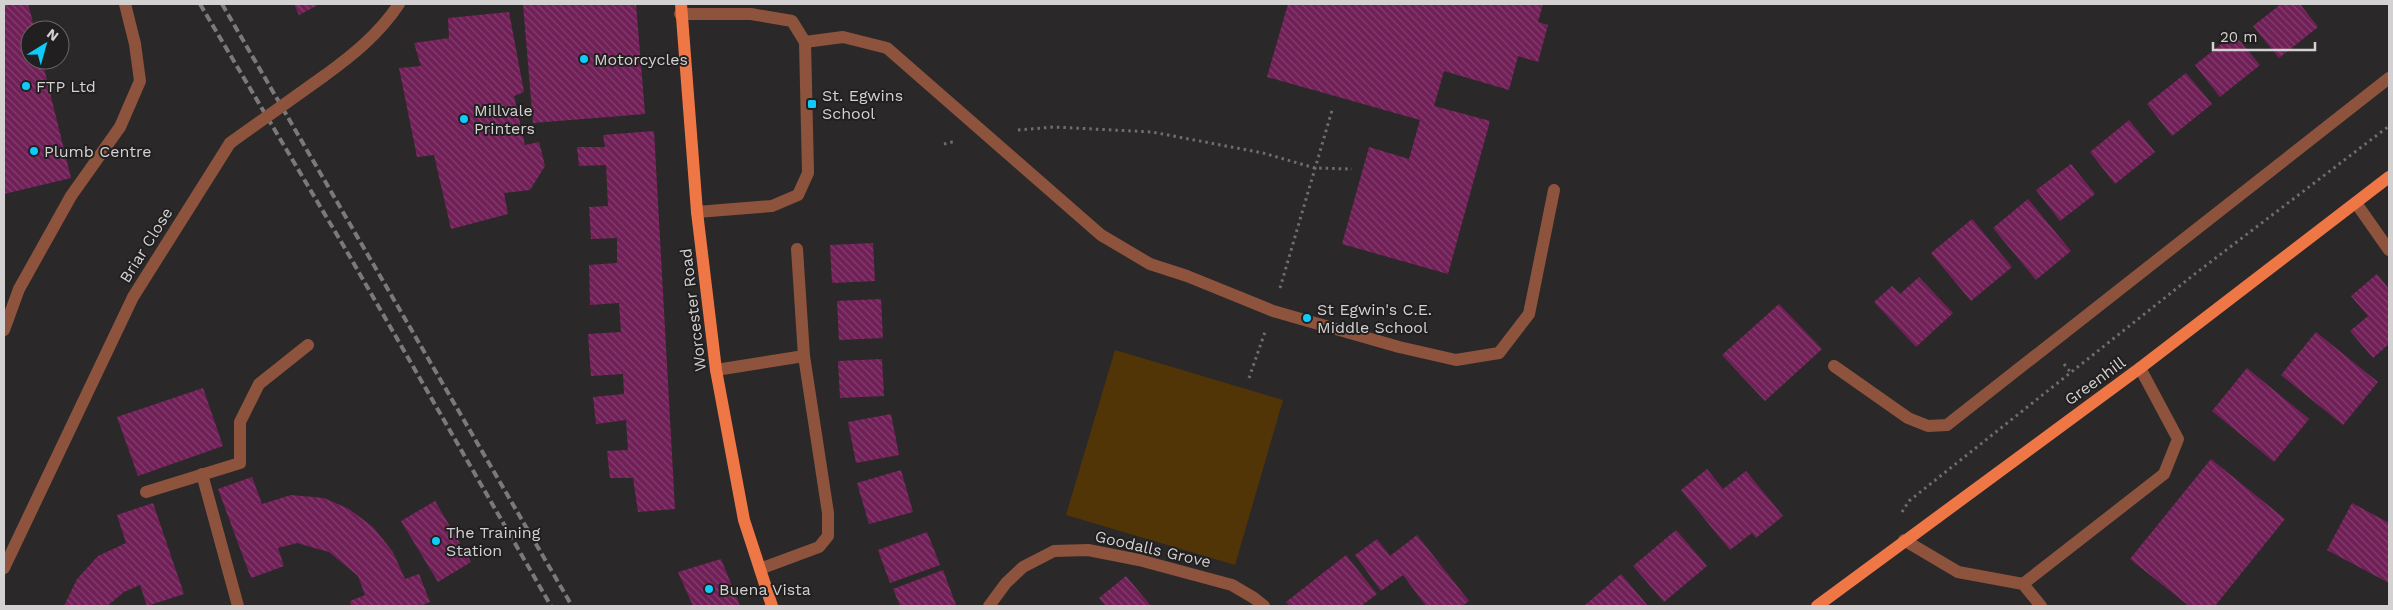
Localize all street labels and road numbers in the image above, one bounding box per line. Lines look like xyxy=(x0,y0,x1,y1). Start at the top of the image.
street label: Briar Close xyxy=(115,204,177,286)
street label: Worcester Road xyxy=(676,247,710,373)
street label: Greenhill xyxy=(2061,353,2129,409)
street label: Goodalls Grove xyxy=(1093,526,1213,572)

